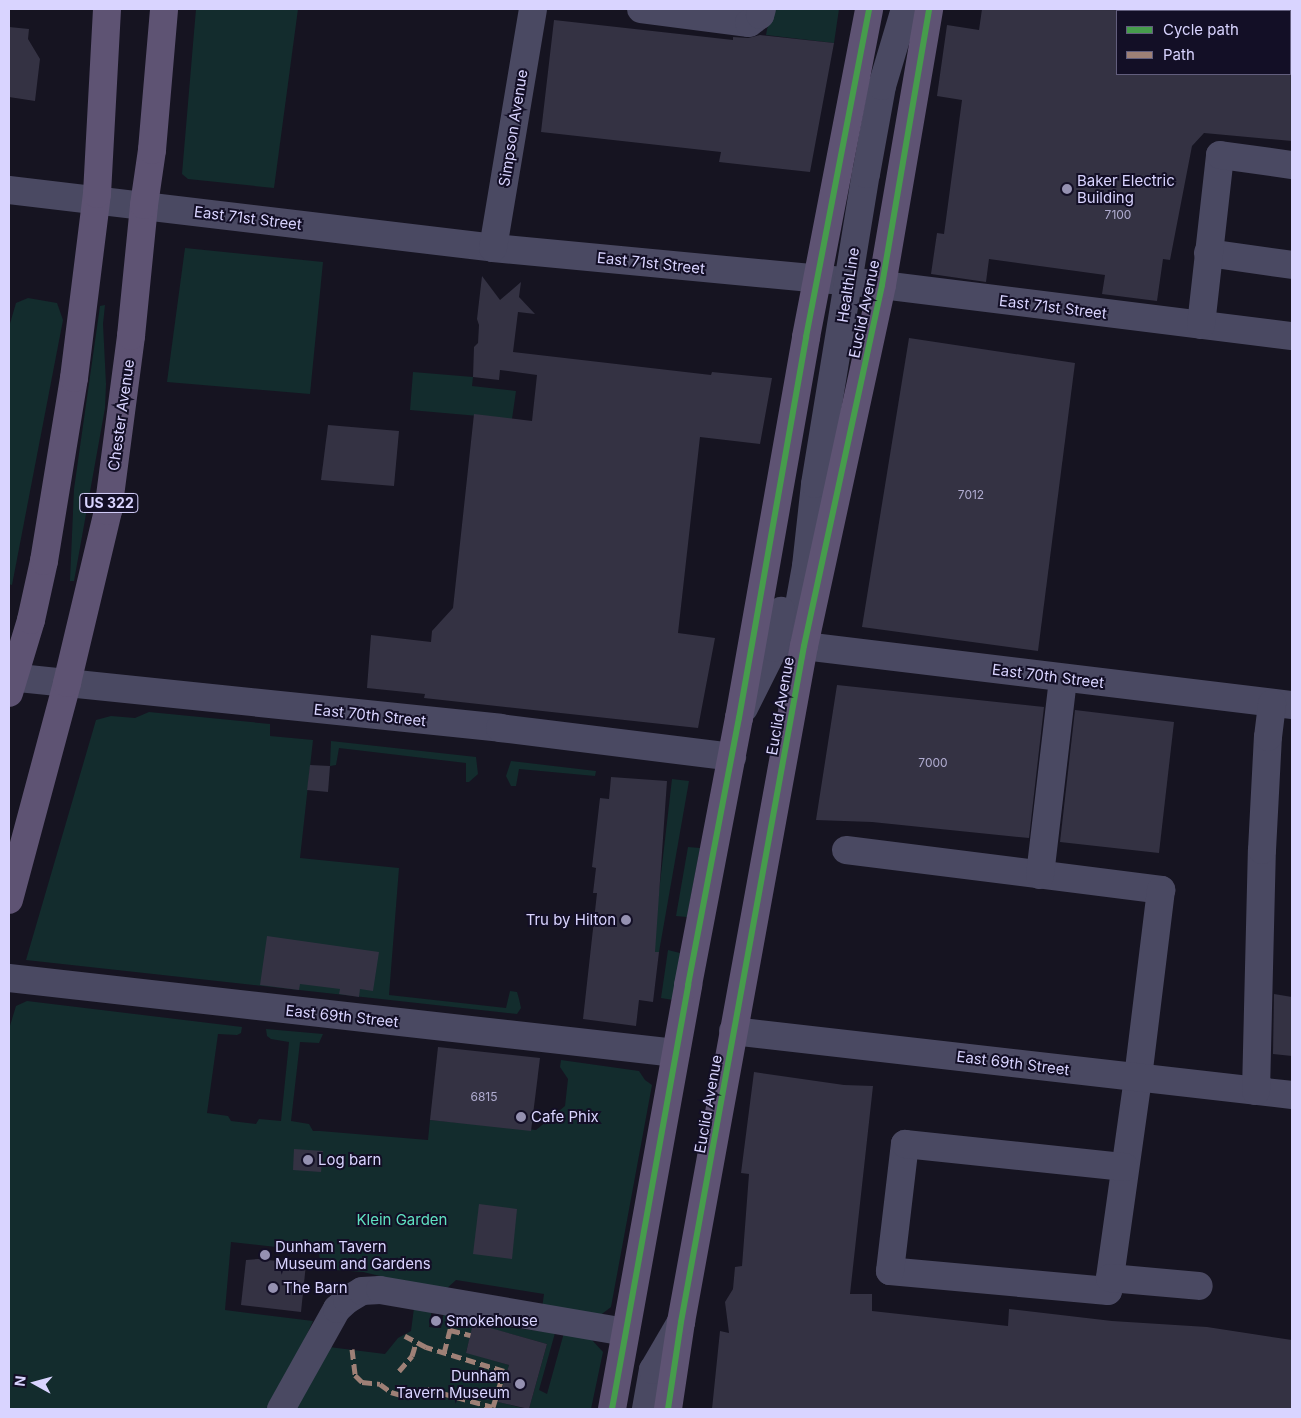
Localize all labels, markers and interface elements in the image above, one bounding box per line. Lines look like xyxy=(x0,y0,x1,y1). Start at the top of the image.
legend xyxy=(1116,10,1291,75)
text: Cycle path xyxy=(1163,20,1239,39)
text: Path xyxy=(1163,45,1195,64)
street label: Simpson Avenue xyxy=(495,68,531,188)
place label: Baker Electric Building xyxy=(1077,171,1175,206)
marker: Baker Electric Building xyxy=(1061,183,1073,195)
street label: East 71st Street xyxy=(193,202,303,234)
house number: 7100 xyxy=(1105,208,1131,222)
street label: HealthLine xyxy=(833,246,863,324)
street label: East 71st Street xyxy=(596,248,706,278)
street label: Euclid Avenue xyxy=(845,258,883,360)
street label: East 71st Street xyxy=(998,291,1108,323)
street label: Chester Avenue xyxy=(104,358,138,472)
house number: 7012 xyxy=(958,488,984,502)
road number: US 322 xyxy=(79,492,139,514)
street label: Euclid Avenue xyxy=(762,655,798,757)
street label: East 70th Street xyxy=(991,660,1105,692)
street label: East 70th Street xyxy=(313,700,427,730)
house number: 7000 xyxy=(918,756,948,770)
place label: Tru by Hilton xyxy=(526,911,616,929)
marker: Tru by Hilton xyxy=(620,914,632,926)
street label: East 69th Street xyxy=(285,1001,399,1031)
street label: East 69th Street xyxy=(956,1047,1070,1079)
street label: Euclid Avenue xyxy=(690,1053,726,1155)
house number: 6815 xyxy=(470,1090,498,1104)
place label: Cafe Phix xyxy=(531,1108,599,1126)
marker: Cafe Phix xyxy=(515,1111,527,1123)
place label: Log barn xyxy=(318,1151,381,1169)
marker: Log barn xyxy=(302,1154,314,1166)
park label: Klein Garden xyxy=(357,1211,447,1229)
place label: Dunham Tavern Museum and Gardens xyxy=(275,1237,431,1272)
marker: Dunham Tavern Museum and Gardens xyxy=(259,1249,271,1261)
place label: The Barn xyxy=(283,1279,347,1297)
marker: The Barn xyxy=(267,1282,279,1294)
place label: Smokehouse xyxy=(446,1312,538,1330)
marker: Smokehouse xyxy=(430,1315,442,1327)
north arrow xyxy=(10,1358,60,1408)
place label: Dunham Tavern Museum xyxy=(396,1366,510,1401)
text: N xyxy=(11,1375,29,1387)
marker: Dunham Tavern Museum xyxy=(514,1378,526,1390)

